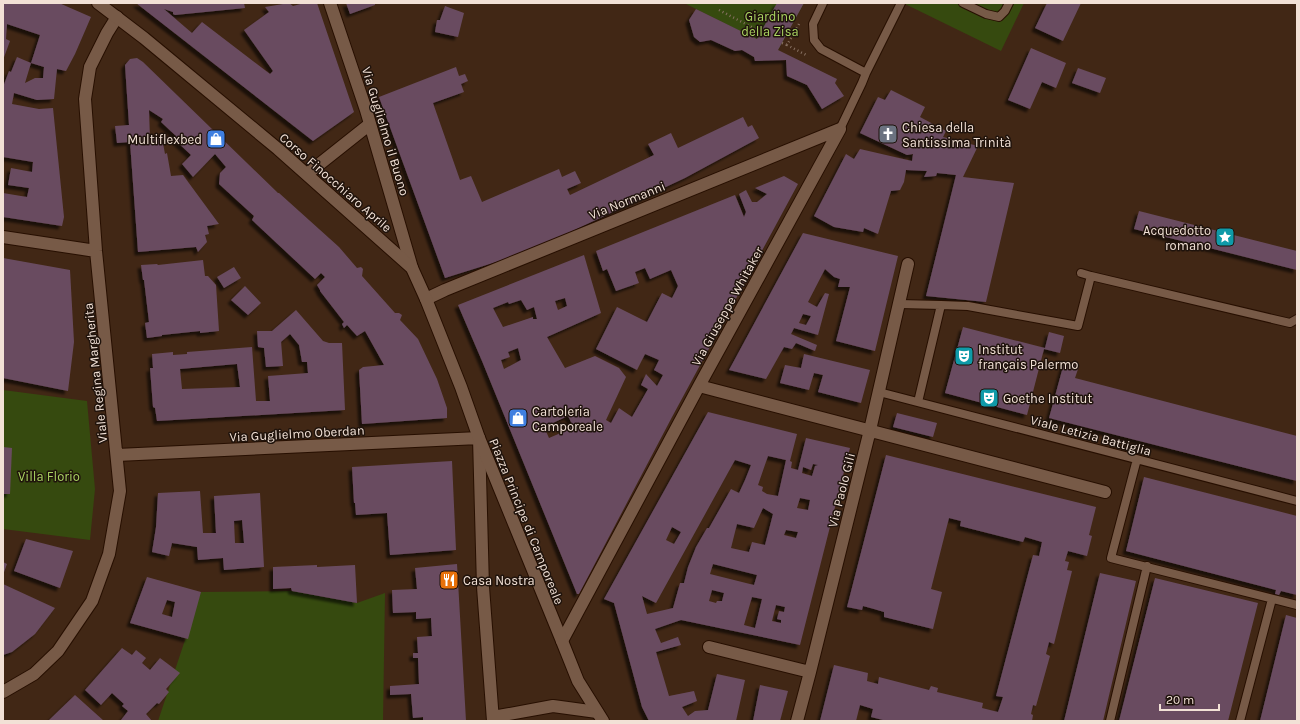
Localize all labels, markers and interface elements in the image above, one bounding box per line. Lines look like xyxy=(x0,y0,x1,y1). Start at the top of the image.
park label: Giardino della Zisa xyxy=(741,9,799,39)
street label: Via Guglielmo il Buono xyxy=(359,65,412,197)
place label: Chiesa della Santissima Trinità xyxy=(902,120,1011,150)
church icon: Chiesa della Santissima Trinità xyxy=(877,123,899,145)
shop icon: Multiflexbed xyxy=(205,128,227,150)
street label: Corso Finocchiaro Aprile xyxy=(277,130,395,235)
place label: Multiflexbed xyxy=(127,132,202,147)
street label: Via Normanni xyxy=(587,178,668,223)
place label: Acquedotto romano xyxy=(1143,223,1211,253)
place icon: Acquedotto romano xyxy=(1214,226,1236,248)
street label: Via Giuseppe Whitaker xyxy=(688,244,767,369)
street label: Viale Regina Margherita xyxy=(81,302,110,444)
place label: Institut français Palermo xyxy=(978,342,1078,372)
theatre icon: Institut français Palermo xyxy=(953,345,975,367)
theatre icon: Goethe Institut xyxy=(978,387,1000,409)
place label: Goethe Institut xyxy=(1003,391,1092,406)
place label: Cartoleria Camporeale xyxy=(532,404,603,434)
shop icon: Cartoleria Camporeale xyxy=(507,407,529,429)
street label: Viale Letizia Battiglia xyxy=(1029,412,1153,459)
street label: Via Guglielmo Oberdan xyxy=(229,422,365,445)
street label: Piazza Principe di Camporeale xyxy=(486,436,567,607)
street label: Via Paolo Gili xyxy=(825,451,858,529)
park label: Villa Florio xyxy=(18,469,80,484)
restaurant icon: Casa Nostra xyxy=(438,569,460,591)
place label: Casa Nostra xyxy=(463,573,535,588)
scale bar xyxy=(1160,686,1219,712)
text: 20 m xyxy=(1166,693,1194,707)

